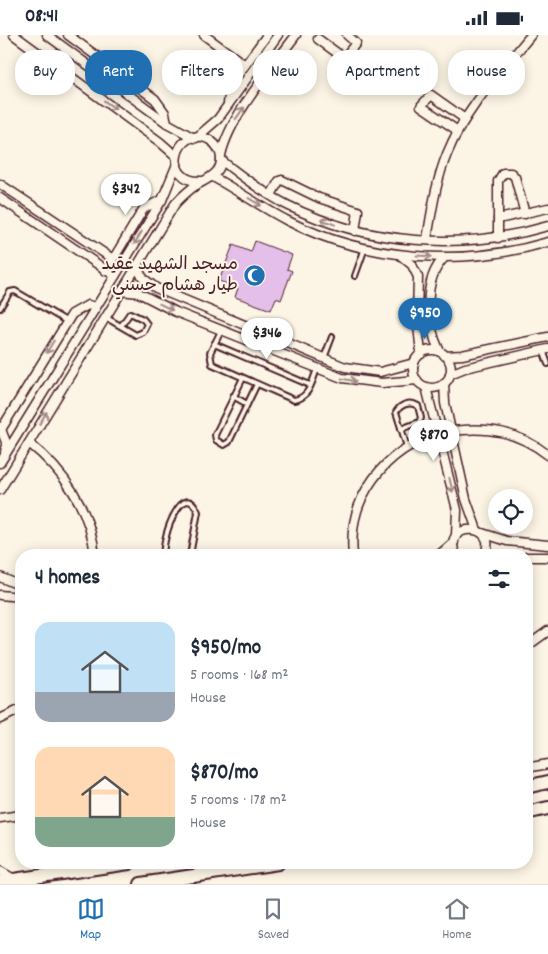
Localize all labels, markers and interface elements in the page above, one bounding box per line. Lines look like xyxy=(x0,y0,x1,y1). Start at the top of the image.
text: 08:41 xyxy=(25,4,58,31)
chip: Buy xyxy=(15,50,75,95)
chip: Rent xyxy=(85,50,152,95)
chip: Filters xyxy=(162,50,243,95)
chip: New xyxy=(253,50,317,95)
chip: Apartment xyxy=(327,50,438,95)
chip: House xyxy=(448,50,525,95)
one-way arrow xyxy=(103,100,117,110)
one-way arrow xyxy=(235,106,245,120)
pin: $342 xyxy=(96,173,156,216)
text: $342 xyxy=(112,178,140,201)
one-way arrow xyxy=(247,197,262,207)
one-way arrow xyxy=(321,217,336,226)
one-way arrow xyxy=(133,230,143,244)
one-way arrow xyxy=(416,252,432,261)
place label: مسجد الشهيد عقيد طيار هشام حسني xyxy=(102,253,238,300)
mosque icon: مسجد الشهيد عقيد طيار هشام حسني xyxy=(242,263,266,287)
pin: $950 xyxy=(395,297,455,340)
text: $950 xyxy=(409,302,441,325)
one-way arrow xyxy=(158,303,173,312)
pin: $346 xyxy=(237,317,297,360)
text: $346 xyxy=(252,322,282,345)
one-way arrow xyxy=(45,340,55,354)
one-way arrow xyxy=(341,376,357,385)
one-way arrow xyxy=(39,412,49,426)
pin: $870 xyxy=(404,419,464,462)
text: $870 xyxy=(419,424,449,447)
one-way arrow xyxy=(447,477,456,493)
map controls xyxy=(488,489,533,534)
button: locate xyxy=(488,489,533,534)
text: 4 homes xyxy=(35,564,100,594)
icon: filters xyxy=(485,565,513,593)
text: $950/mo xyxy=(190,634,261,664)
icon: home xyxy=(75,642,135,702)
text: 5 rooms · 168 m² xyxy=(190,664,288,687)
text: House xyxy=(190,687,226,710)
text: $870/mo xyxy=(190,759,258,789)
icon: home xyxy=(75,767,135,827)
text: 5 rooms · 178 m² xyxy=(190,789,287,812)
text: House xyxy=(190,812,226,835)
tab: Map xyxy=(77,895,105,945)
tab: Saved xyxy=(258,895,289,945)
tab: Home xyxy=(442,895,471,945)

